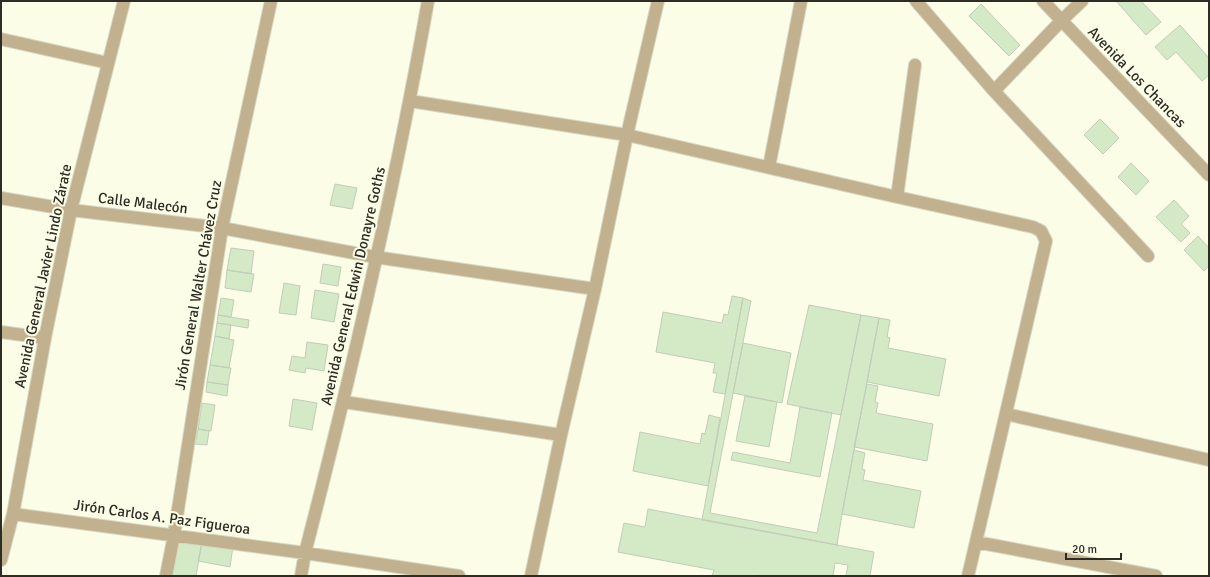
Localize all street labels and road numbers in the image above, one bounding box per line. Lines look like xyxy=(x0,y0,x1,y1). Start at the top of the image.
street label: Avenida Los Chancas xyxy=(1084,23,1190,132)
street label: Avenida General Javier Lindo Zárate xyxy=(10,162,76,390)
street label: Avenida General Edwin Donayre Goths xyxy=(317,165,389,407)
street label: Jirón General Walter Chávez Cruz xyxy=(171,179,225,391)
street label: Calle Malecón xyxy=(97,189,189,217)
street label: Jirón Carlos A. Paz Figueroa xyxy=(73,496,251,538)

